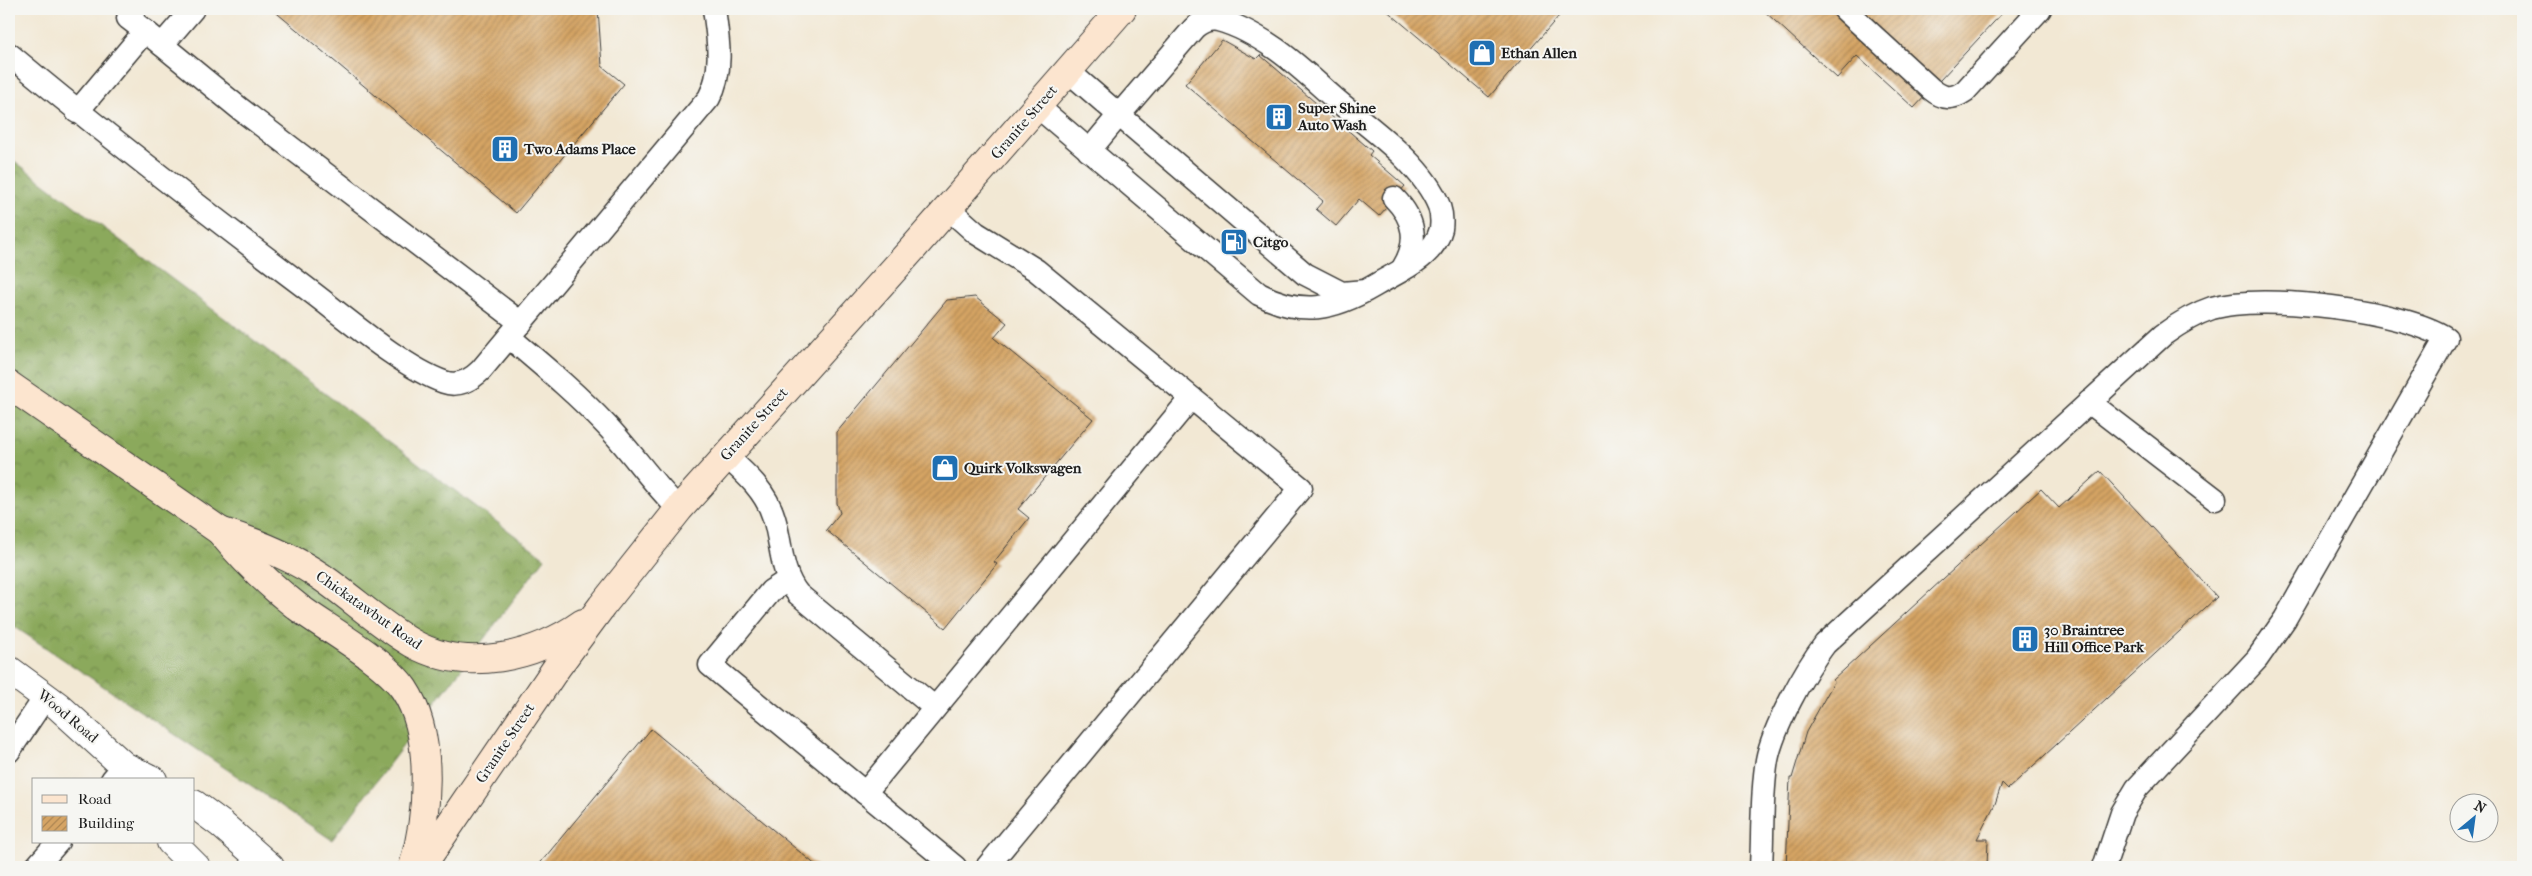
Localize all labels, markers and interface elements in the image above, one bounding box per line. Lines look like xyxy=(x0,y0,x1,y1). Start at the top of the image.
shop icon: Ethan Allen xyxy=(1467,38,1497,68)
place label: Ethan Allen xyxy=(1501,44,1577,62)
street label: Granite Street xyxy=(987,81,1062,163)
place label: Super Shine Auto Wash xyxy=(1297,99,1377,134)
building icon: Super Shine Auto Wash xyxy=(1264,102,1294,132)
building icon: Two Adams Place xyxy=(490,134,520,164)
place label: Two Adams Place xyxy=(523,140,636,158)
fuel station icon: Citgo xyxy=(1219,227,1249,257)
place label: Citgo xyxy=(1253,233,1289,251)
street label: Granite Street xyxy=(716,383,792,464)
shop icon: Quirk Volkswagen xyxy=(930,453,960,483)
place label: Quirk Volkswagen xyxy=(964,459,1082,477)
street label: Chickatawbut Road xyxy=(312,567,426,654)
place label: 30 Braintree Hill Office Park xyxy=(2044,621,2145,656)
building icon: 30 Braintree Hill Office Park xyxy=(2010,624,2040,654)
street label: Wood Road xyxy=(33,685,103,747)
street label: Granite Street xyxy=(472,699,539,786)
legend xyxy=(32,778,195,844)
text: Road xyxy=(78,790,112,808)
north arrow xyxy=(2450,794,2500,844)
text: N xyxy=(2471,797,2489,817)
text: Building xyxy=(78,814,135,832)

